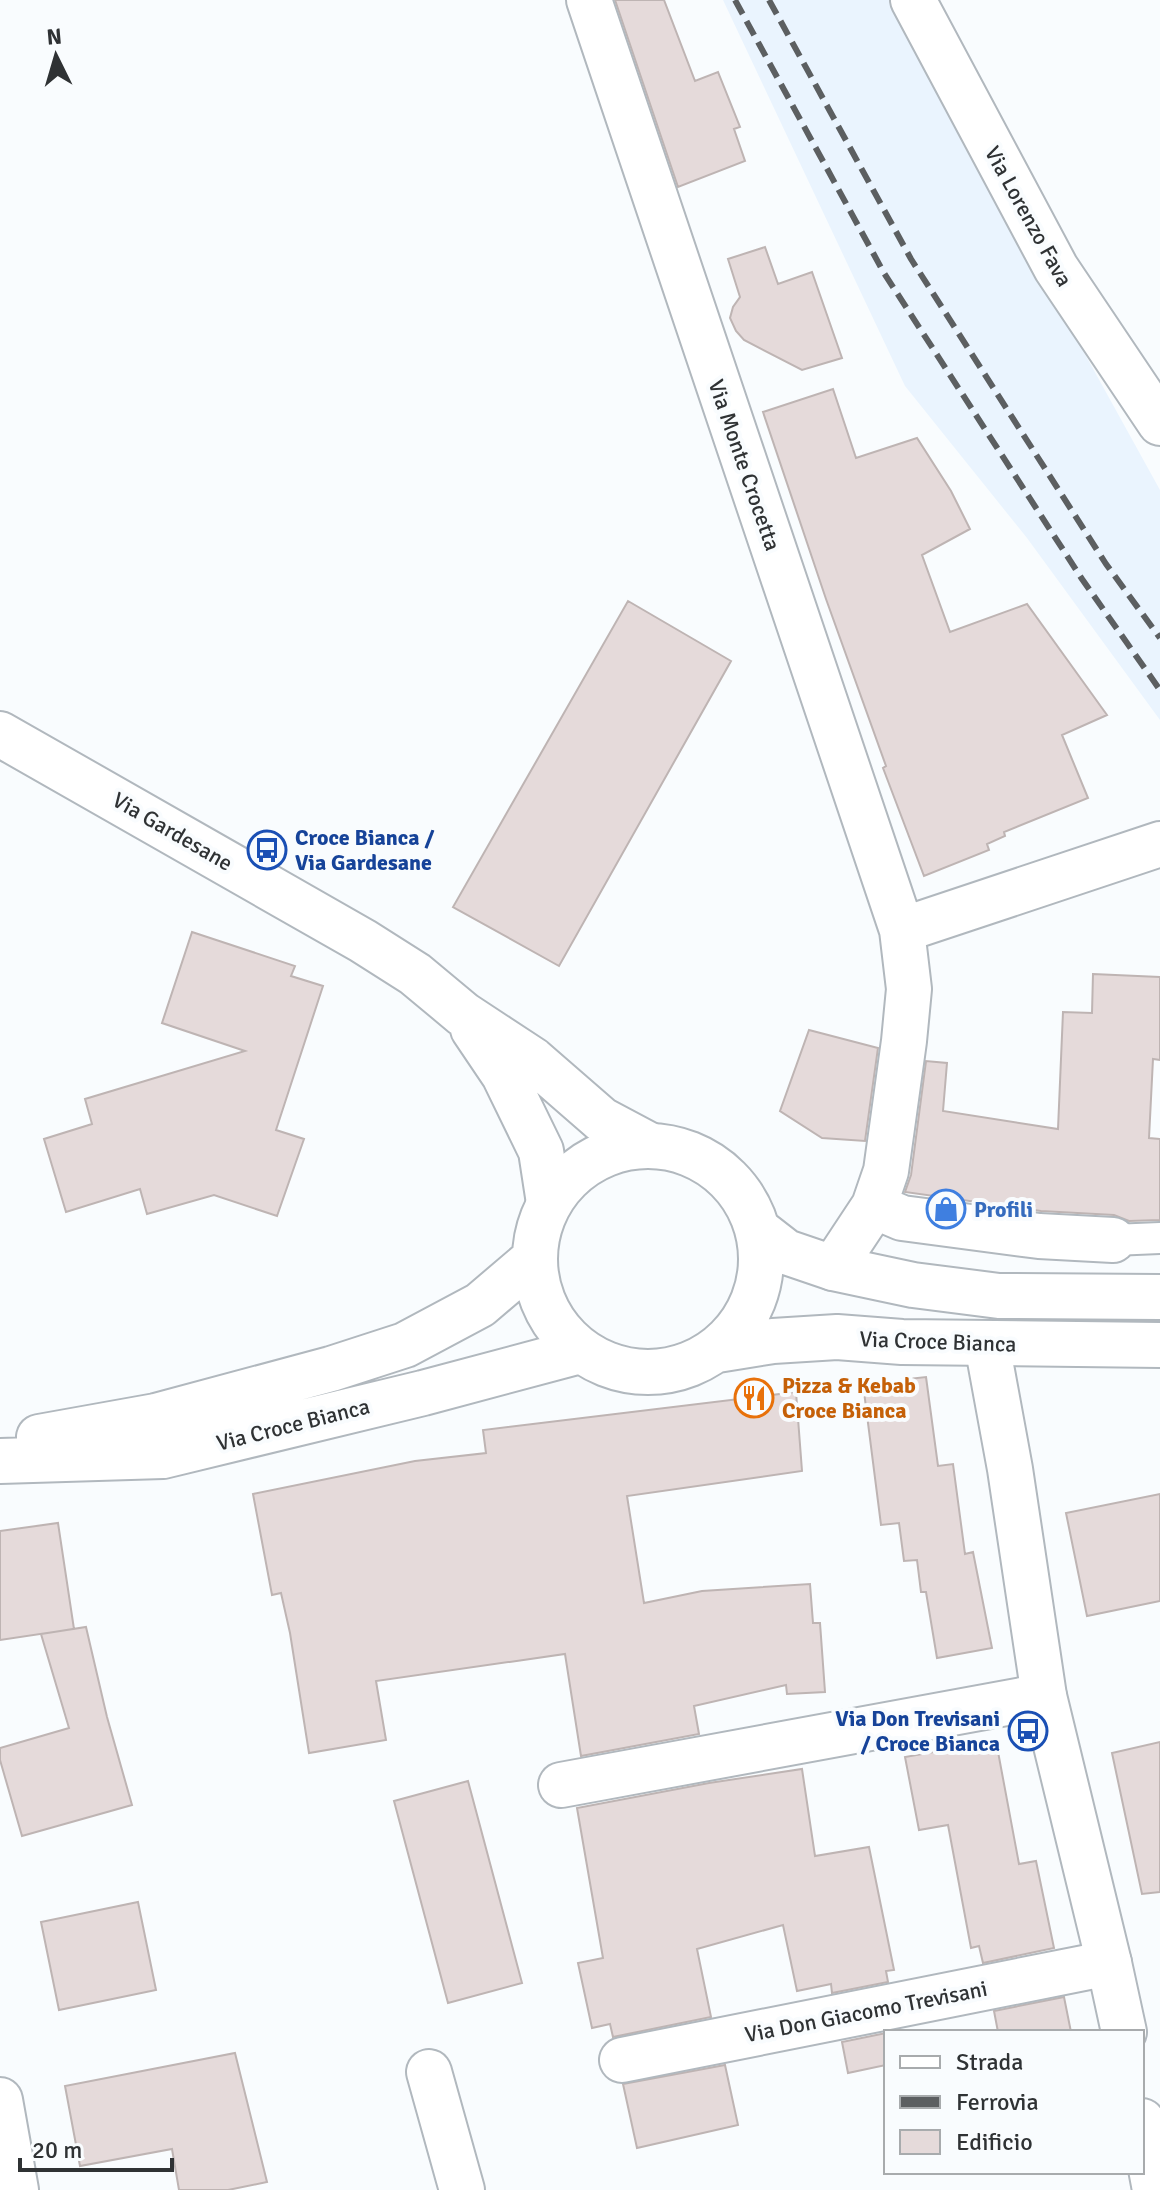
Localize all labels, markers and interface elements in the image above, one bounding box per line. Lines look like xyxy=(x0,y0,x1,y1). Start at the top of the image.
north arrow xyxy=(16,16,96,96)
text: N xyxy=(45,22,63,51)
street label: Via Lorenzo Fava xyxy=(979,141,1078,291)
street label: Via Monte Crocetta xyxy=(703,376,786,554)
street label: Via Gardesane xyxy=(108,786,238,877)
place label: Croce Bianca / Via Gardesane xyxy=(295,824,434,876)
bus stop icon: Croce Bianca / Via Gardesane xyxy=(246,829,288,871)
shop icon: Profili xyxy=(925,1188,967,1230)
place label: Profili xyxy=(974,1196,1033,1223)
street label: Via Croce Bianca xyxy=(859,1325,1017,1358)
place label: Pizza & Kebab Croce Bianca xyxy=(782,1372,916,1424)
restaurant icon: Pizza & Kebab Croce Bianca xyxy=(733,1377,775,1419)
street label: Via Croce Bianca xyxy=(214,1392,373,1457)
place label: Via Don Trevisani / Croce Bianca xyxy=(835,1705,1000,1757)
bus stop icon: Via Don Trevisani / Croce Bianca xyxy=(1007,1710,1049,1752)
street label: Via Don Giacomo Trevisani xyxy=(743,1975,990,2048)
legend xyxy=(884,2030,1144,2174)
text: Strada xyxy=(956,2047,1023,2077)
text: Ferrovia xyxy=(956,2087,1039,2117)
scale bar xyxy=(20,2122,172,2172)
text: Edificio xyxy=(956,2127,1033,2157)
text: 20 m xyxy=(32,2135,82,2165)

